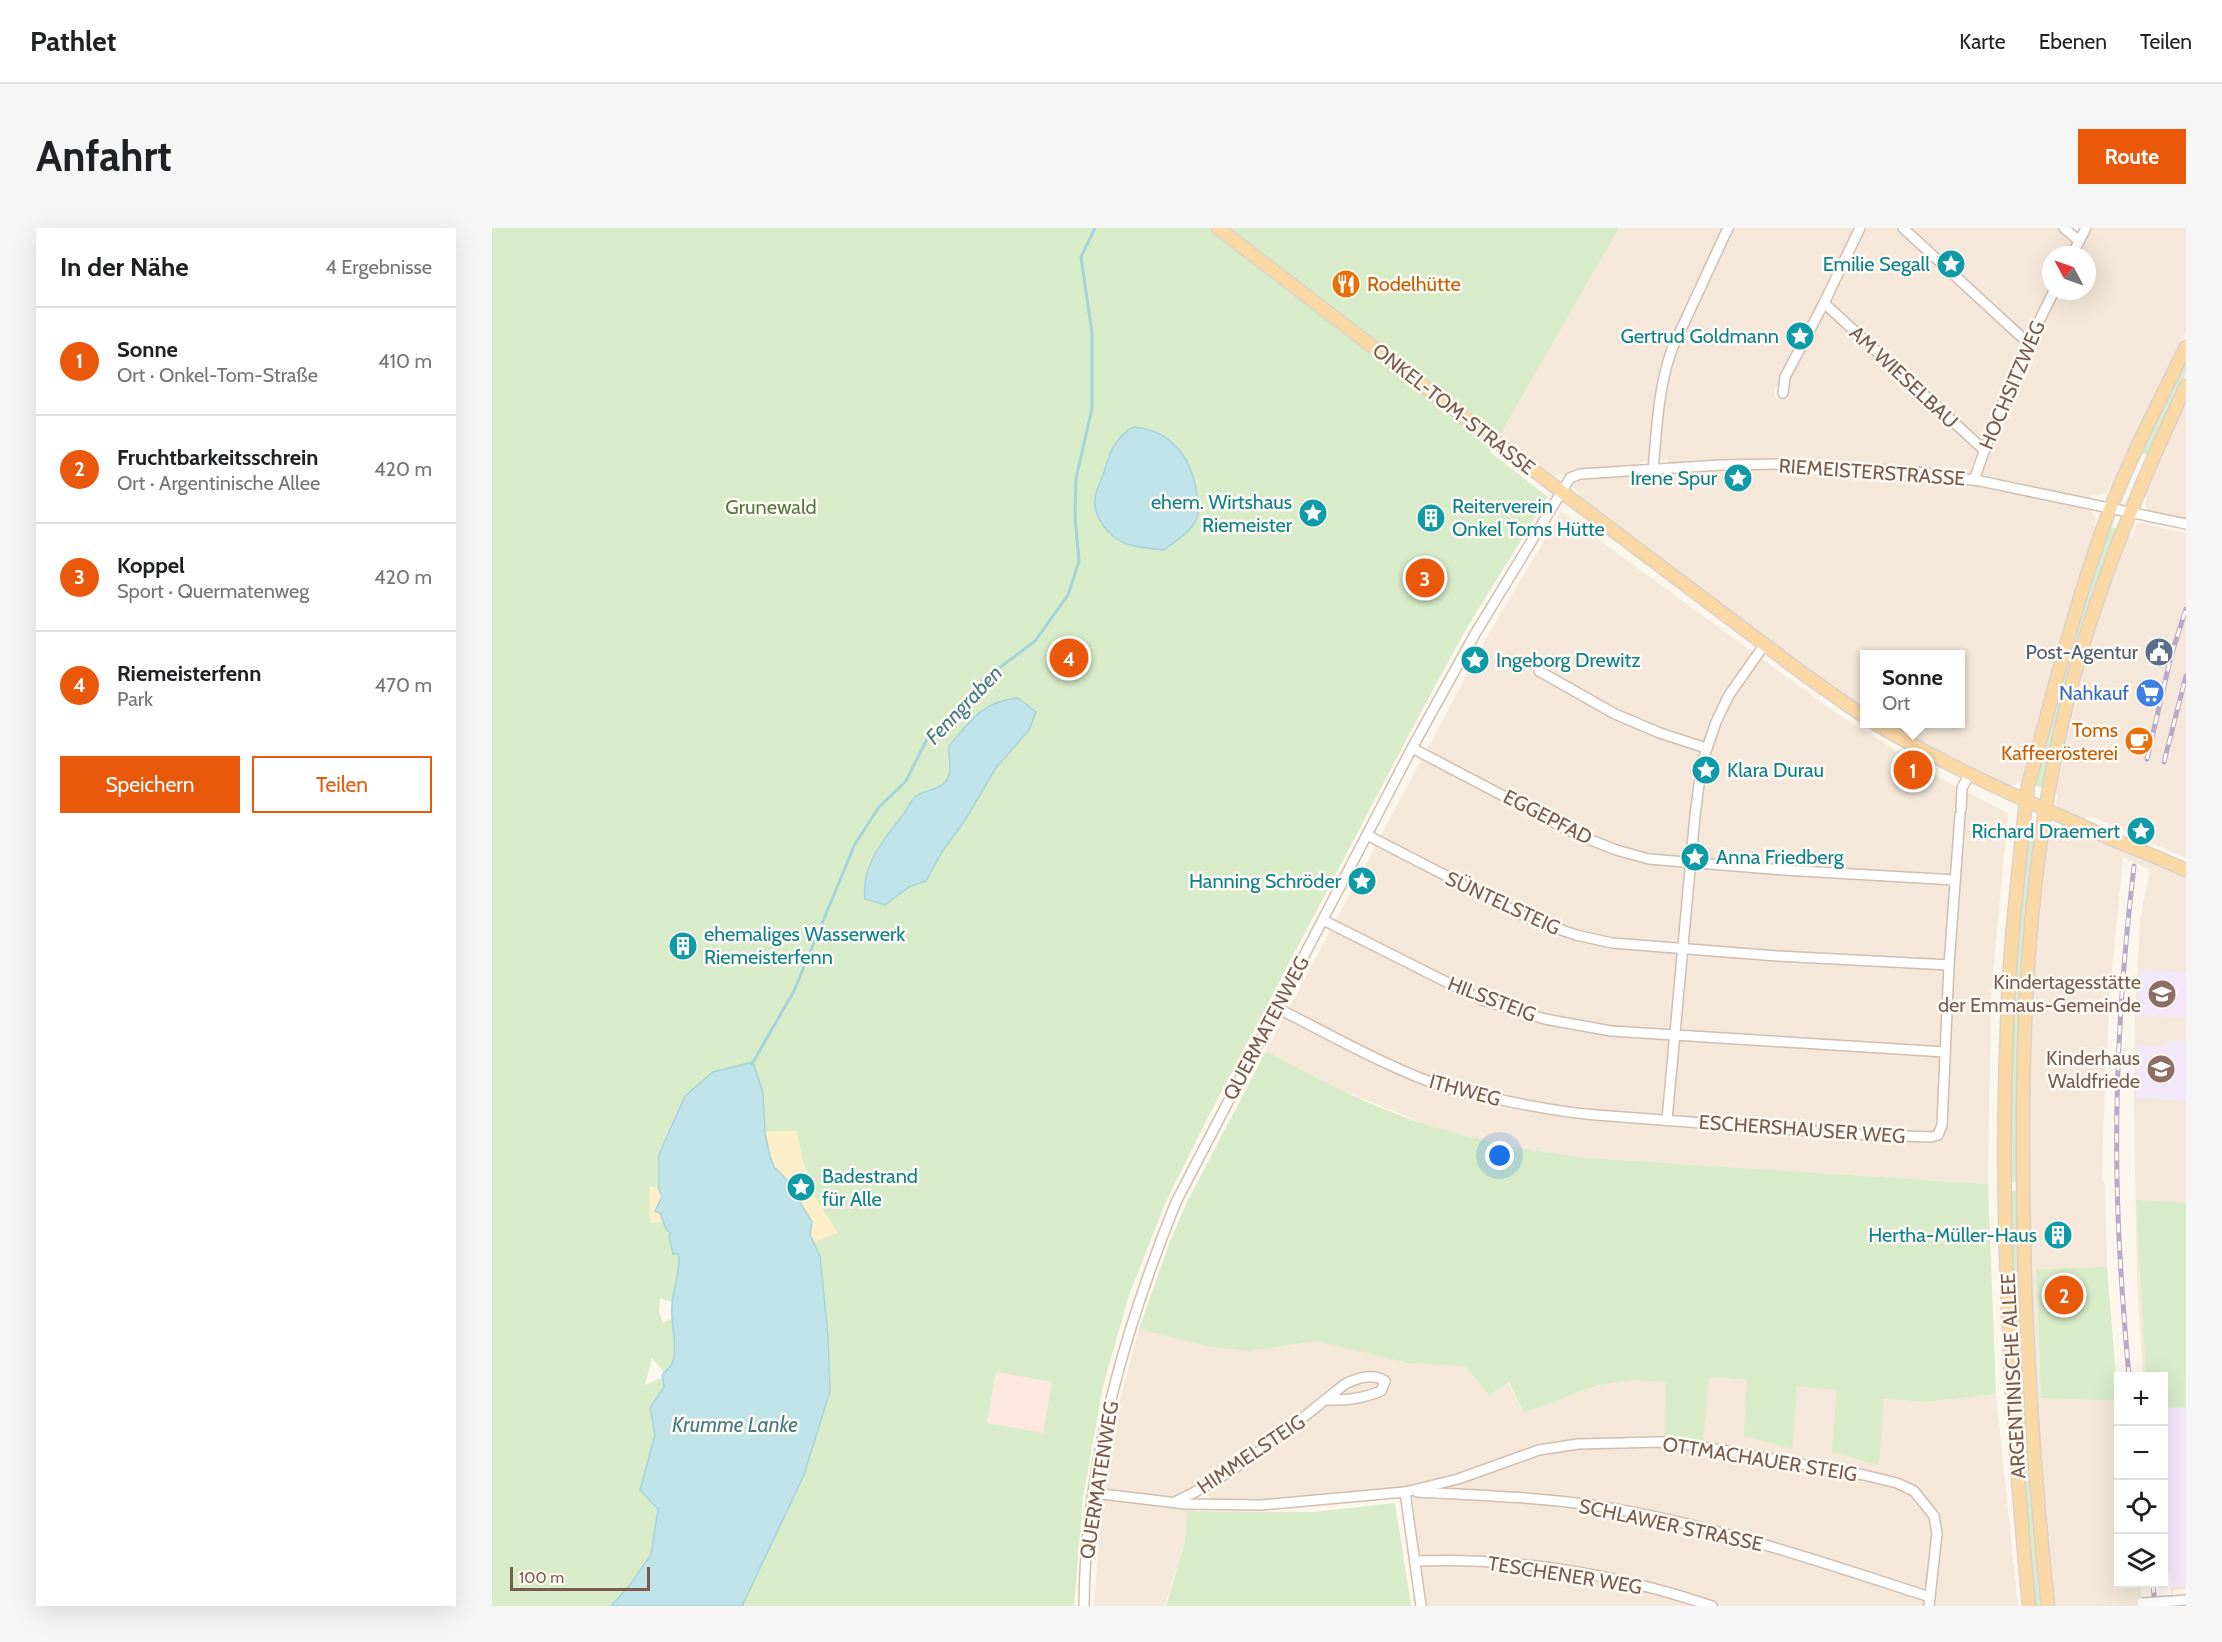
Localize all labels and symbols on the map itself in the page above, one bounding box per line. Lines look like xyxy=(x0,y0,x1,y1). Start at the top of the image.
north arrow xyxy=(2042,246,2096,300)
place icon: Emilie Segall xyxy=(1935,248,1967,280)
place label: Emilie Segall xyxy=(1823,252,1930,276)
restaurant icon: Rodelhütte xyxy=(1330,268,1362,300)
place label: Rodelhütte xyxy=(1367,272,1461,296)
street label: HOCHSITZWEG xyxy=(1974,317,2050,453)
place icon: Gertrud Goldmann xyxy=(1784,320,1816,352)
street label: AM WIESELBAU xyxy=(1845,321,1963,433)
place label: Gertrud Goldmann xyxy=(1620,324,1779,348)
street label: ONKEL-TOM-STRASSE xyxy=(1368,338,1540,480)
street label: RIEMEISTERSTRASSE xyxy=(1778,453,1966,491)
place icon: Irene Spur xyxy=(1722,462,1754,494)
place label: Irene Spur xyxy=(1630,466,1718,490)
place label: ehem. Wirtshaus Riemeister xyxy=(1151,490,1293,537)
place label: Reiterverein Onkel Toms Hütte xyxy=(1452,494,1605,541)
park label: Grunewald xyxy=(725,495,817,519)
place icon: ehem. Wirtshaus Riemeister xyxy=(1297,497,1329,529)
building icon: Reiterverein Onkel Toms Hütte xyxy=(1415,502,1447,534)
pin: 3 xyxy=(1406,556,1444,600)
pin: 4 xyxy=(1050,636,1088,680)
public building icon: Post-Agentur xyxy=(2143,636,2175,668)
place label: Post-Agentur xyxy=(2025,640,2139,664)
place icon: Ingeborg Drewitz xyxy=(1459,644,1491,676)
place label: Ingeborg Drewitz xyxy=(1496,648,1641,672)
water label: Fenngraben xyxy=(920,660,1007,749)
supermarket icon: Nahkauf xyxy=(2134,677,2166,709)
place label: Nahkauf xyxy=(2059,681,2129,705)
place label: Toms Kaffeerösterei xyxy=(2001,718,2118,765)
cafe icon: Toms Kaffeerösterei xyxy=(2123,725,2155,757)
pin: 1 xyxy=(1894,748,1932,792)
place icon: Klara Durau xyxy=(1690,754,1722,786)
place label: Klara Durau xyxy=(1727,758,1824,782)
street label: EGGEPFAD xyxy=(1500,784,1596,850)
place icon: Richard Draemert xyxy=(2125,815,2157,847)
place label: Richard Draemert xyxy=(1971,819,2120,843)
place icon: Anna Friedberg xyxy=(1679,841,1711,873)
place label: Anna Friedberg xyxy=(1716,845,1845,869)
place icon: Hanning Schröder xyxy=(1346,865,1378,897)
street label: SÜNTELSTEIG xyxy=(1442,866,1564,940)
place label: Hanning Schröder xyxy=(1189,869,1342,893)
place label: ehemaliges Wasserwerk Riemeisterfenn xyxy=(704,922,905,969)
building icon: ehemaliges Wasserwerk Riemeisterfenn xyxy=(667,930,699,962)
street label: QUERMATENWEG xyxy=(1218,952,1314,1104)
place label: Kindertagesstätte der Emmaus-Gemeinde xyxy=(1938,970,2141,1017)
street label: HILSSTEIG xyxy=(1444,971,1540,1027)
school or university icon: Kindertagesstätte der Emmaus-Gemeinde xyxy=(2146,978,2178,1010)
place label: Kinderhaus Waldfriede xyxy=(2046,1046,2140,1093)
school or university icon: Kinderhaus Waldfriede xyxy=(2145,1053,2177,1085)
street label: ITHWEG xyxy=(1427,1069,1503,1111)
street label: ESCHERSHAUSER WEG xyxy=(1698,1110,1906,1148)
your location xyxy=(1485,1141,1514,1170)
place label: Badestrand für Alle xyxy=(822,1164,918,1211)
place icon: Badestrand für Alle xyxy=(785,1171,817,1203)
building icon: Hertha-Müller-Haus xyxy=(2042,1219,2074,1251)
place label: Hertha-Müller-Haus xyxy=(1868,1223,2037,1247)
street label: ARGENTINISCHE ALLEE xyxy=(1996,1272,2030,1480)
pin: 2 xyxy=(2044,1272,2084,1318)
street label: QUERMATENWEG xyxy=(1075,1399,1123,1561)
street label: HIMMELSTEIG xyxy=(1193,1409,1309,1499)
water label: Krumme Lanke xyxy=(672,1412,798,1437)
street label: OTTMACHAUER STEIG xyxy=(1661,1432,1859,1486)
street label: SCHLAWER STRASSE xyxy=(1577,1494,1765,1556)
street label: TESCHENER WEG xyxy=(1486,1551,1644,1599)
scale bar xyxy=(510,1564,650,1592)

